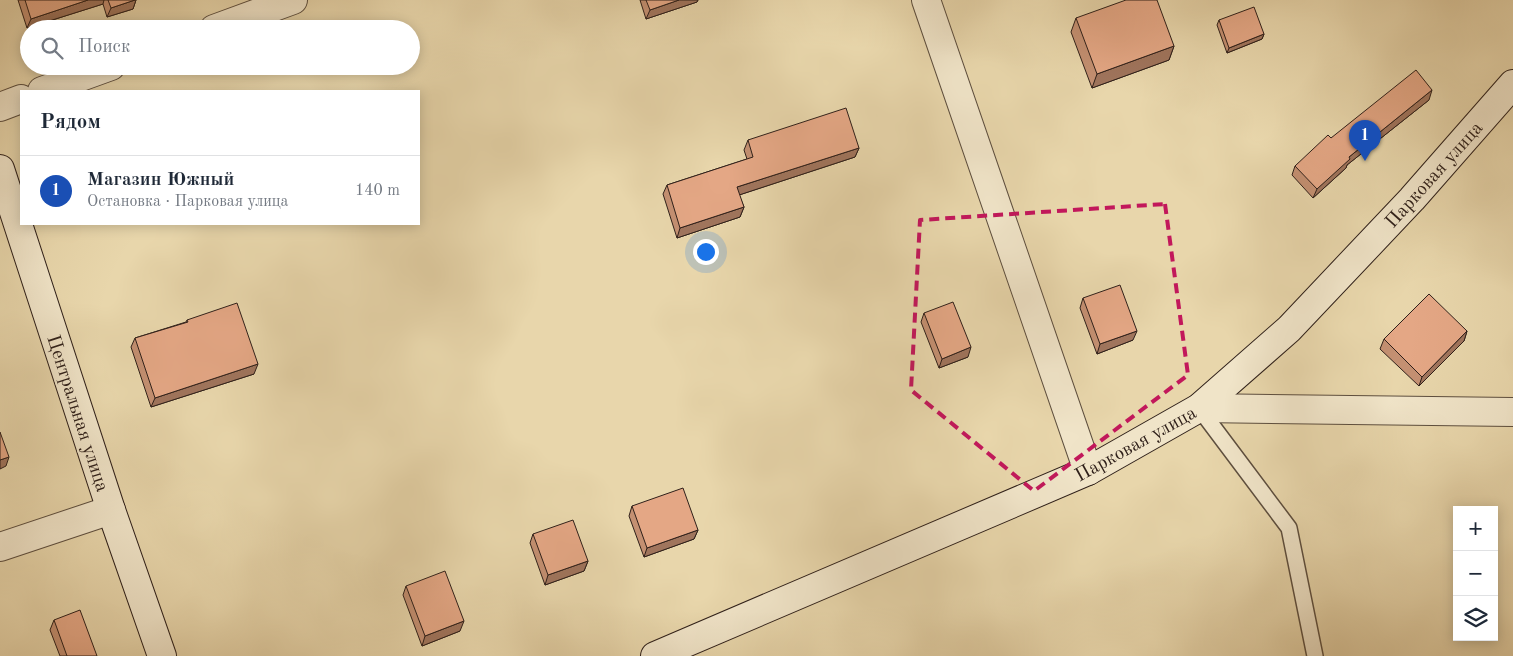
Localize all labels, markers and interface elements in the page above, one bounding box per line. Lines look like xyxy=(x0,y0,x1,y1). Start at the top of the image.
search box xyxy=(20,20,420,75)
icon: search xyxy=(38,34,66,62)
text: Поиск xyxy=(78,38,130,57)
text: Рядом xyxy=(40,112,101,133)
street label: Парковая улица xyxy=(1382,119,1488,232)
pin: 1 xyxy=(1349,120,1381,161)
text: Магазин Южный xyxy=(87,171,234,190)
text: 1 xyxy=(51,183,61,199)
text: 140 m xyxy=(355,183,400,199)
text: Остановка · Парковая улица xyxy=(87,194,288,210)
your location xyxy=(693,239,719,265)
street label: Центральная улица xyxy=(42,333,111,495)
street label: Парковая улица xyxy=(1072,404,1201,486)
map controls xyxy=(1453,506,1498,641)
button: + xyxy=(1453,506,1498,551)
button: − xyxy=(1453,551,1498,596)
button: layers xyxy=(1453,596,1498,641)

